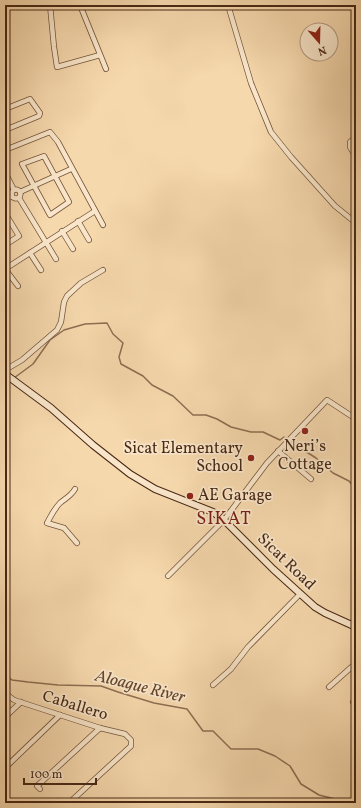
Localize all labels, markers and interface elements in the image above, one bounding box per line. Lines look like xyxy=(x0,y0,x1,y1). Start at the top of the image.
north arrow xyxy=(299,22,339,62)
text: N xyxy=(316,42,328,58)
marker: Neri’s Cottage xyxy=(300,426,310,436)
place label: Neri’s Cottage xyxy=(278,436,332,476)
place label: Sicat Elementary School xyxy=(123,438,243,478)
marker: Sicat Elementary School xyxy=(246,453,256,463)
place label: AE Garage xyxy=(198,485,272,507)
marker: AE Garage xyxy=(185,491,195,501)
district label: SIKAT xyxy=(196,507,252,532)
street label: Sicat Road xyxy=(252,529,320,595)
water label: Aloague River xyxy=(92,664,188,709)
street label: Caballero xyxy=(40,686,110,726)
scale bar xyxy=(24,760,96,786)
text: 100 m xyxy=(30,767,63,783)

